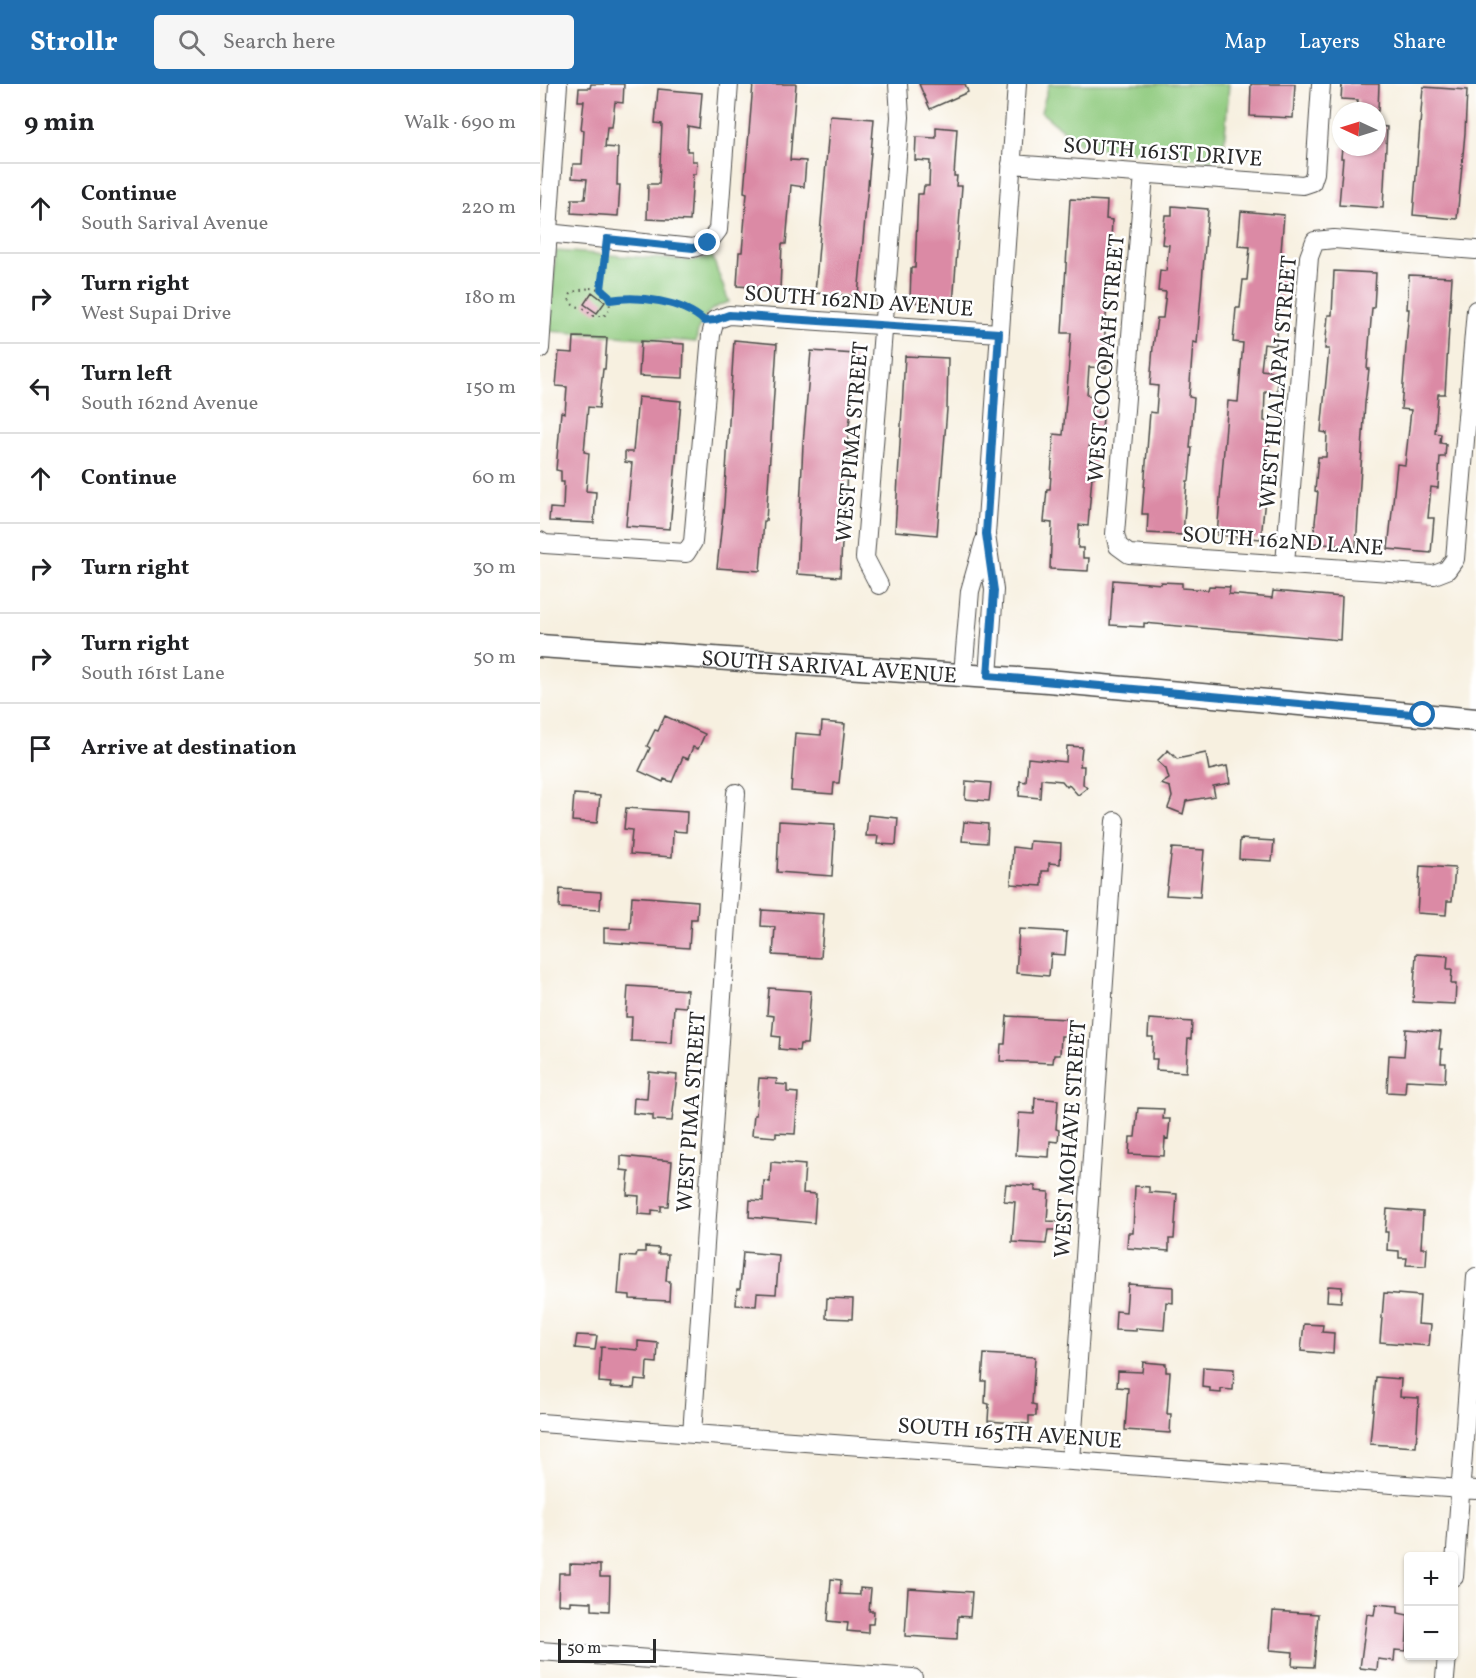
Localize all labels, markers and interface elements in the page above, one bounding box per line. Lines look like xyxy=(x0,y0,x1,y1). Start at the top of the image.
search box xyxy=(154,15,574,69)
text: Strollr xyxy=(30,23,118,62)
icon: search xyxy=(175,26,208,59)
text: Search here xyxy=(223,27,335,58)
text: Map xyxy=(1224,28,1266,57)
text: Layers xyxy=(1299,28,1360,57)
text: Share xyxy=(1393,28,1446,57)
north arrow xyxy=(1332,102,1386,156)
text: 9 min xyxy=(24,105,95,141)
text: Walk · 690 m xyxy=(404,109,516,137)
street label: SOUTH 161ST DRIVE xyxy=(1062,131,1263,176)
text: Continue xyxy=(81,179,177,210)
icon: ahead xyxy=(24,192,57,225)
text: 220 m xyxy=(461,194,516,222)
text: South Sarival Avenue xyxy=(81,210,268,238)
route end xyxy=(694,229,720,255)
street label: WEST COCOPAH STREET xyxy=(1081,233,1134,484)
street label: WEST HUALAPAI STREET xyxy=(1253,254,1306,510)
text: Turn right xyxy=(81,269,189,300)
street label: SOUTH 162ND AVENUE xyxy=(743,279,974,326)
icon: right xyxy=(24,282,57,315)
text: 180 m xyxy=(464,284,516,312)
text: West Supai Drive xyxy=(81,300,231,328)
street label: WEST PIMA STREET xyxy=(829,340,878,544)
text: Turn left xyxy=(81,359,172,390)
icon: left xyxy=(24,372,57,405)
text: 150 m xyxy=(465,374,516,402)
text: South 162nd Avenue xyxy=(81,390,258,418)
icon: ahead xyxy=(24,462,57,495)
text: Continue xyxy=(81,463,177,494)
text: 60 m xyxy=(472,464,516,492)
street label: SOUTH 162ND LANE xyxy=(1181,520,1385,565)
icon: right xyxy=(24,552,57,585)
text: Turn right xyxy=(81,553,189,584)
text: 30 m xyxy=(472,554,516,582)
text: Turn right xyxy=(81,629,189,660)
icon: right xyxy=(24,642,57,675)
text: 50 m xyxy=(473,644,516,672)
street label: SOUTH SARIVAL AVENUE xyxy=(700,644,958,693)
text: South 161st Lane xyxy=(81,660,225,688)
route start xyxy=(1409,701,1435,727)
icon: arrive xyxy=(24,732,57,765)
text: Arrive at destination xyxy=(81,733,297,764)
street label: WEST PIMA STREET xyxy=(670,1010,715,1214)
street label: WEST MOHAVE STREET xyxy=(1048,1019,1095,1259)
street label: SOUTH 165TH AVENUE xyxy=(897,1411,1123,1458)
map controls xyxy=(1404,1552,1458,1660)
button: + xyxy=(1404,1552,1458,1606)
button: − xyxy=(1404,1606,1458,1660)
scale bar xyxy=(558,1636,656,1664)
text: 50 m xyxy=(567,1638,601,1660)

